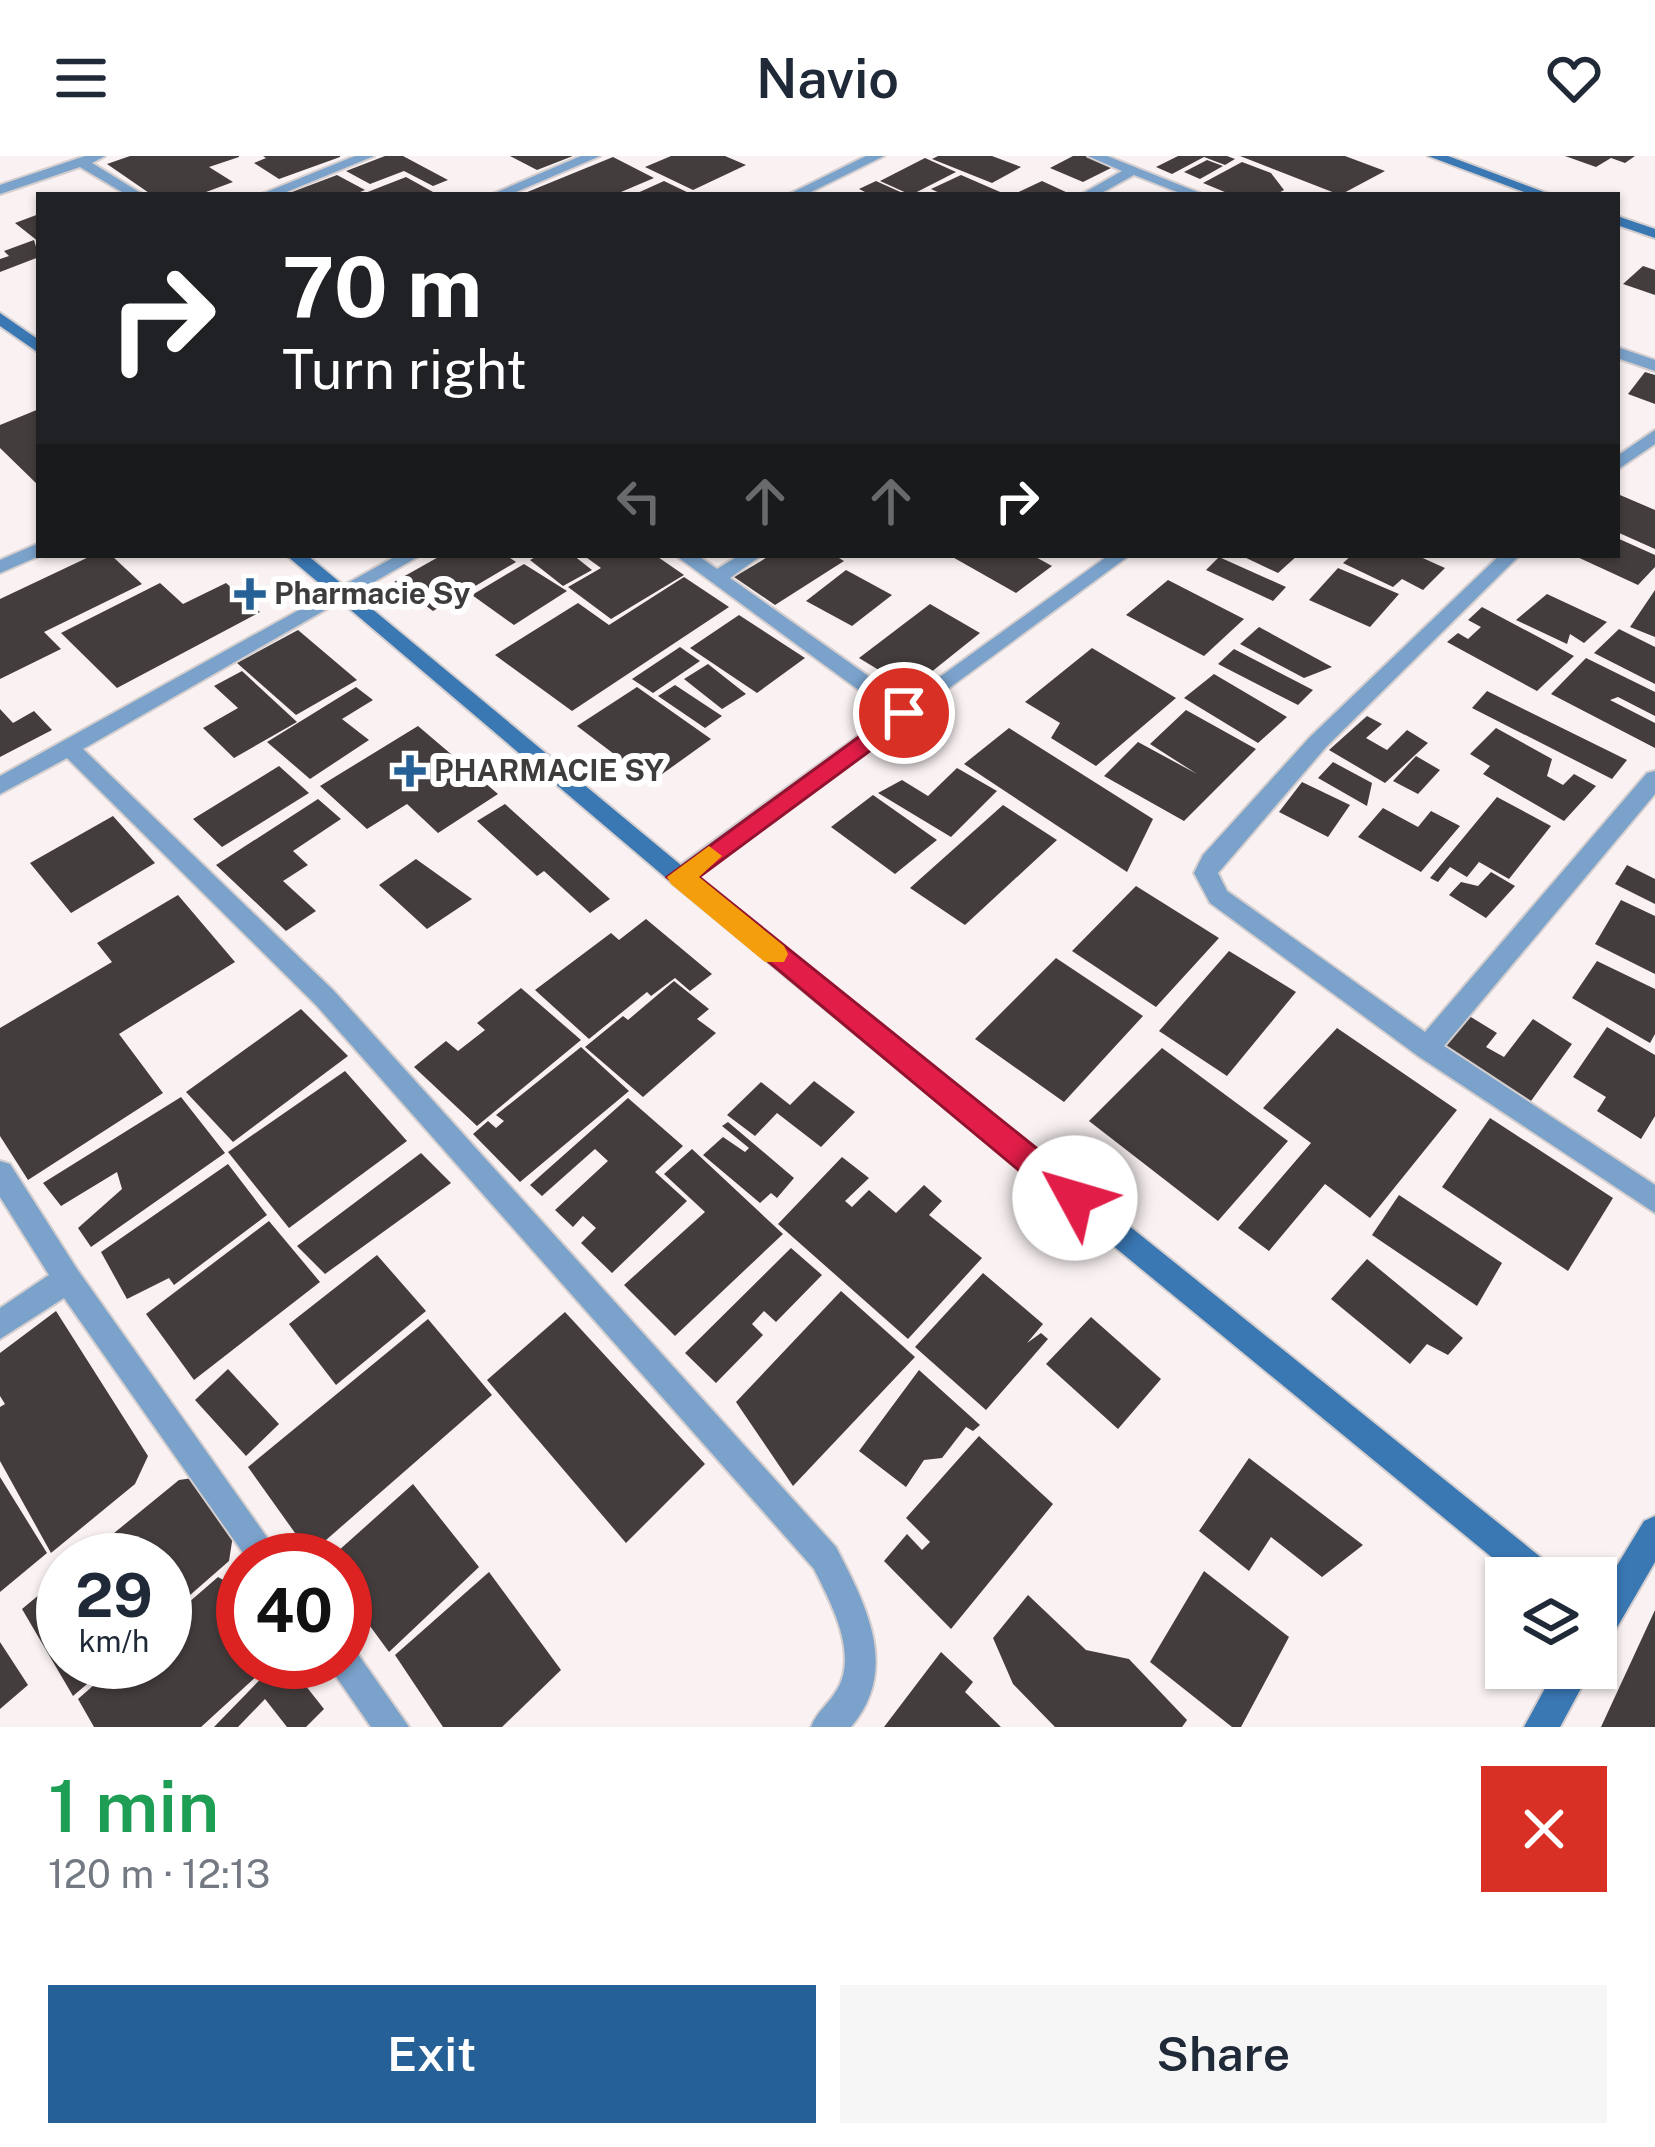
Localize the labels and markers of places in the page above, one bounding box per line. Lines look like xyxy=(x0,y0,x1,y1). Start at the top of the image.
place label: Pharmacie Sy xyxy=(274,575,471,611)
marker: Pharmacie Sy xyxy=(237,581,263,607)
pin xyxy=(853,662,955,764)
place label: PHARMACIE SY xyxy=(434,752,664,788)
marker: PHARMACIE SY xyxy=(397,758,423,784)

